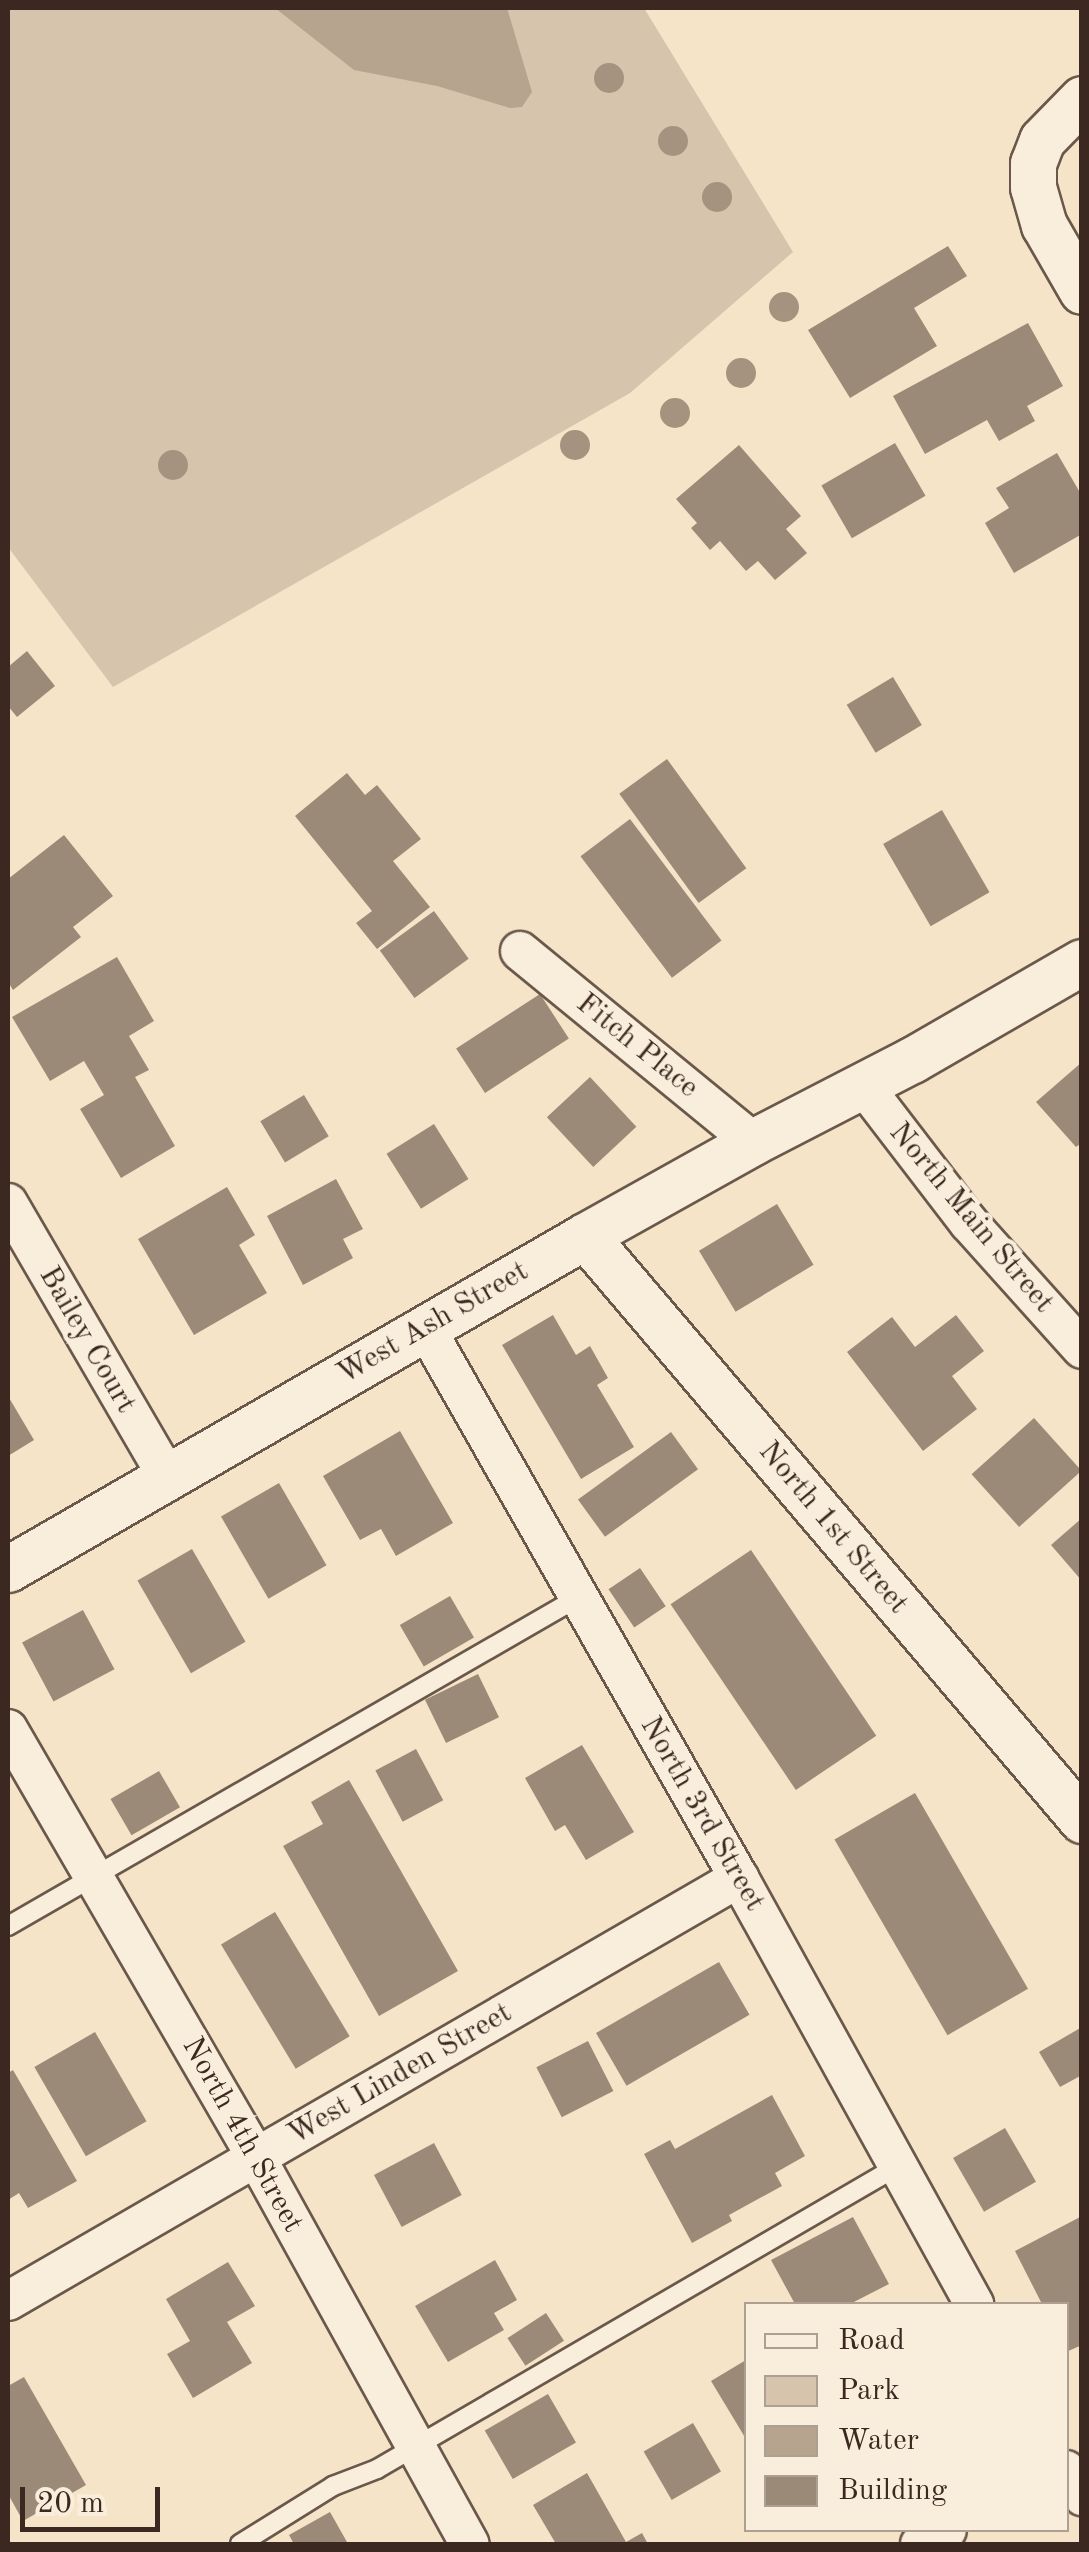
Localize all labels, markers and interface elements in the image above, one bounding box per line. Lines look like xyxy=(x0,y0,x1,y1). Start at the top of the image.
street label: Fitch Place xyxy=(569,986,705,1106)
street label: North Main Street xyxy=(881,1115,1061,1321)
street label: West Ash Street xyxy=(331,1254,535,1392)
street label: Bailey Court xyxy=(31,1260,143,1420)
street label: North 1st Street xyxy=(750,1434,916,1622)
street label: North 3rd Street xyxy=(632,1710,772,1918)
street label: West Linden Street xyxy=(282,1995,518,2153)
street label: North 4th Street xyxy=(174,2031,310,2239)
legend xyxy=(744,2302,1069,2532)
text: Road xyxy=(838,2326,905,2356)
text: Park xyxy=(838,2376,900,2406)
text: Water xyxy=(838,2426,919,2456)
scale bar xyxy=(25,2467,165,2529)
text: Building xyxy=(838,2476,947,2506)
text: 20 m xyxy=(37,2489,104,2519)

